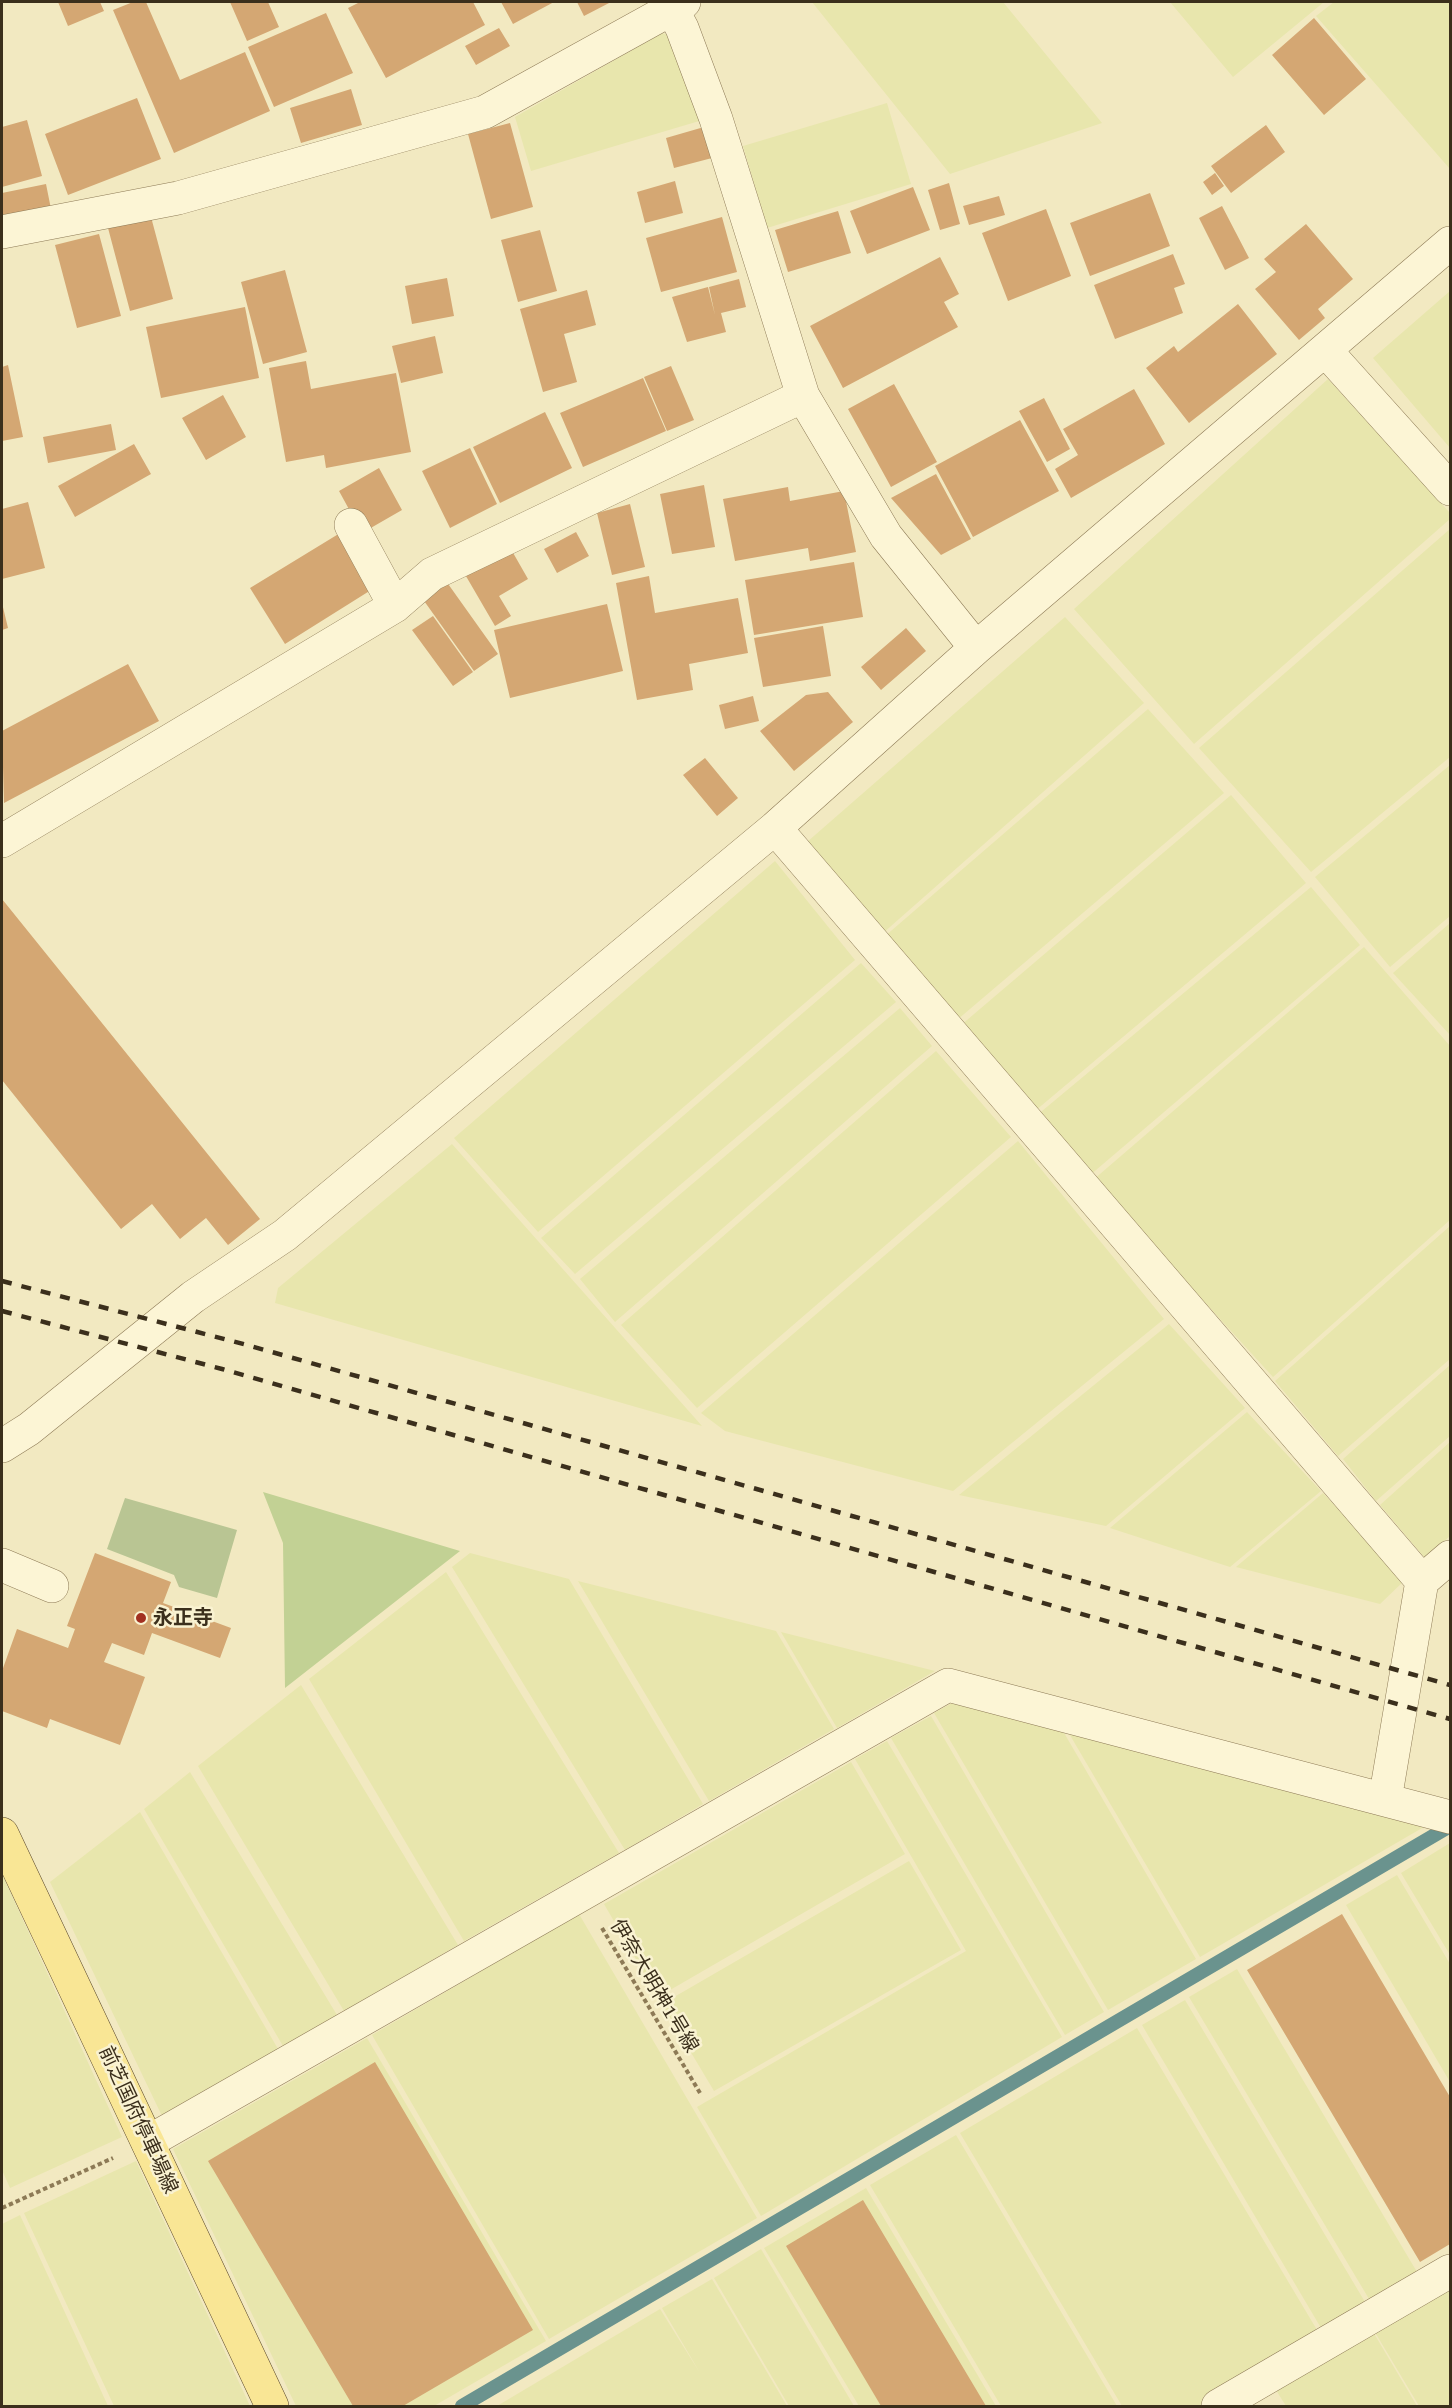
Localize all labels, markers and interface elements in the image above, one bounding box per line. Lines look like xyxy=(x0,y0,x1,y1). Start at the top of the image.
place label: 永正寺 xyxy=(153,1606,213,1630)
marker: 永正寺 xyxy=(134,1611,148,1625)
street label: 伊奈大明神1号線 xyxy=(605,1915,703,2057)
street label: 前芝国府停車場線 xyxy=(93,2042,183,2198)

